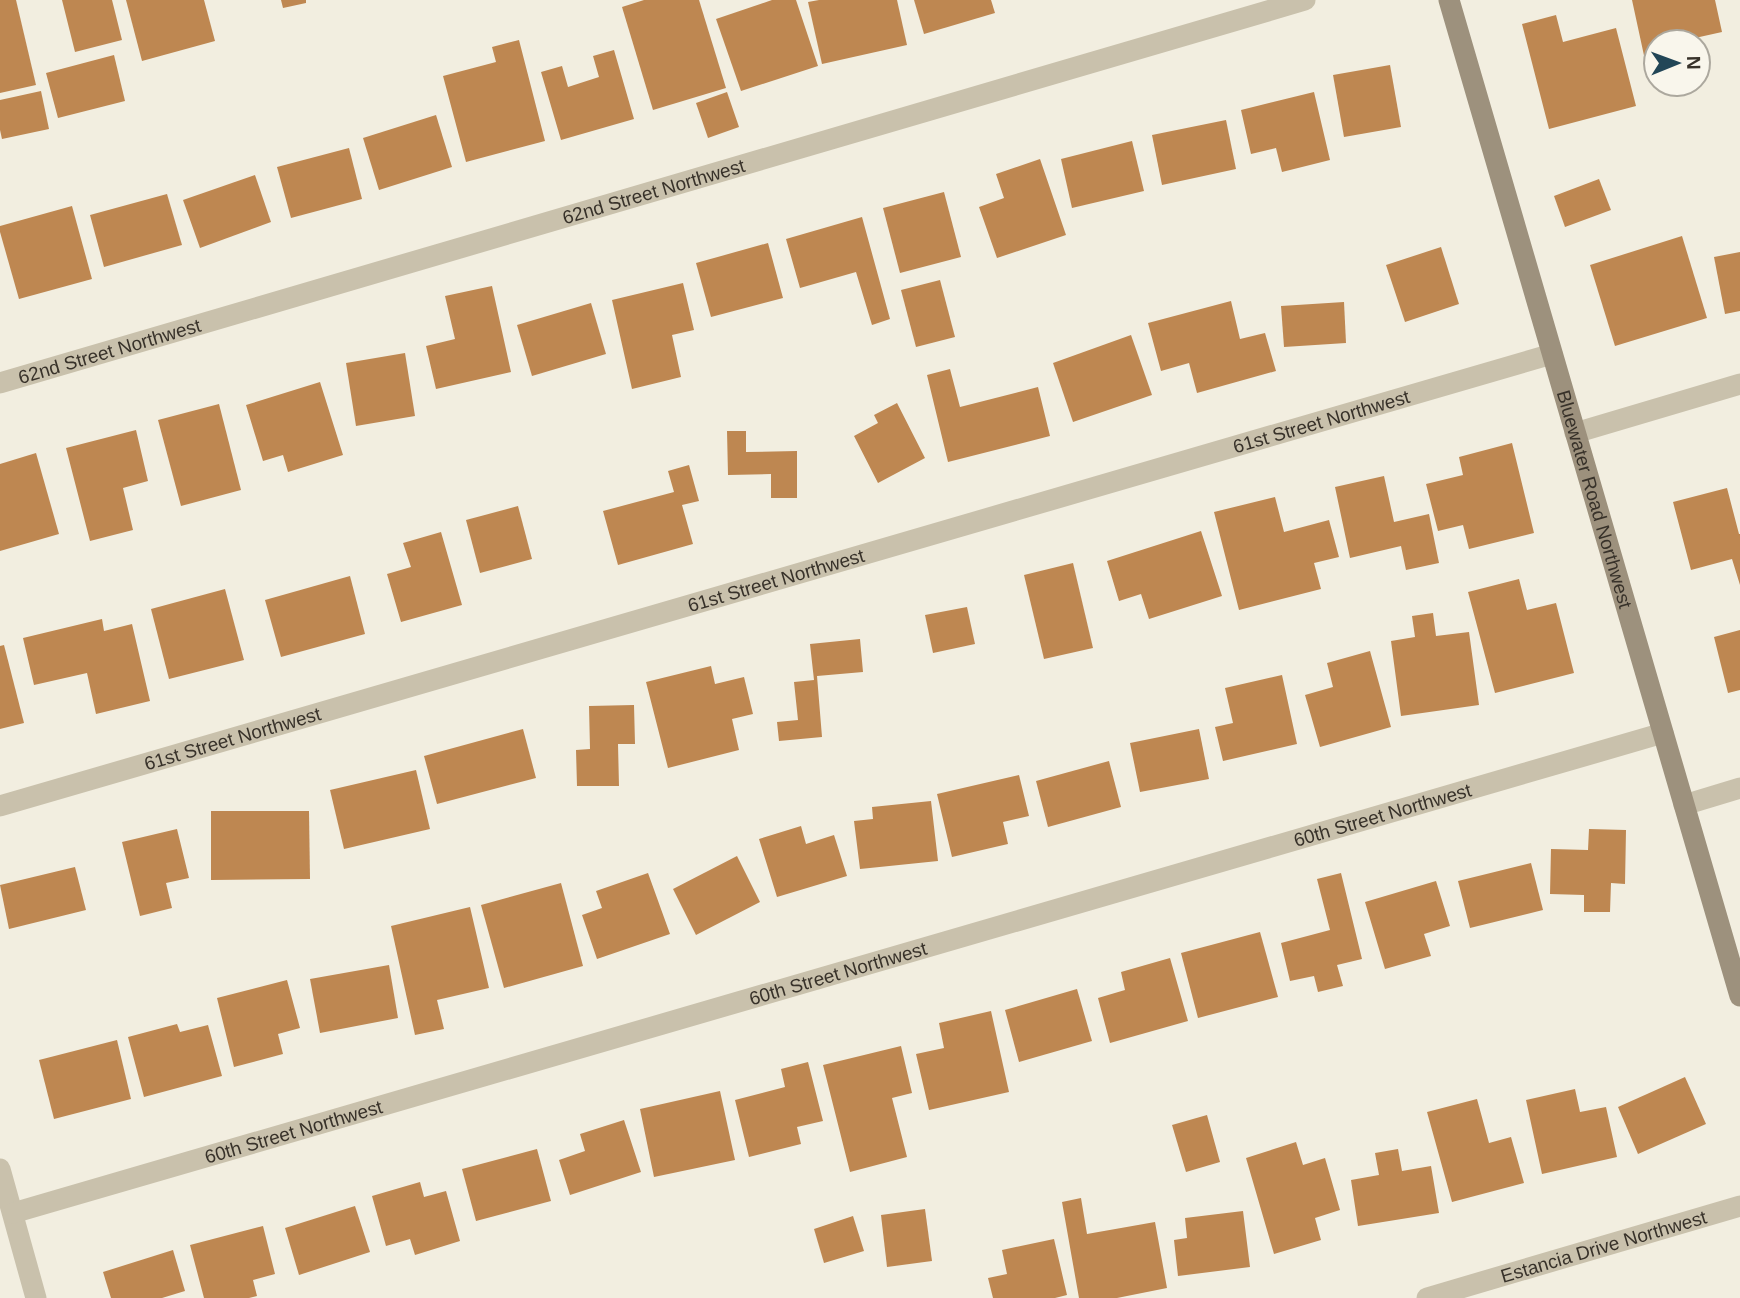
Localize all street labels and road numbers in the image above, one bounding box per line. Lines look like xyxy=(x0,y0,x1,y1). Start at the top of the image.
street label: 62nd Street Northwest xyxy=(560,154,748,228)
street label: 62nd Street Northwest xyxy=(16,314,204,388)
street label: 61st Street Northwest xyxy=(1230,385,1413,457)
street label: Bluewater Road Northwest xyxy=(1553,388,1637,611)
street label: 61st Street Northwest xyxy=(685,544,867,616)
street label: 61st Street Northwest xyxy=(142,702,324,774)
street label: 60th Street Northwest xyxy=(1291,779,1474,850)
street label: 60th Street Northwest xyxy=(747,937,930,1009)
street label: 60th Street Northwest xyxy=(202,1095,385,1167)
street label: Estancia Drive Northwest xyxy=(1498,1206,1710,1286)

